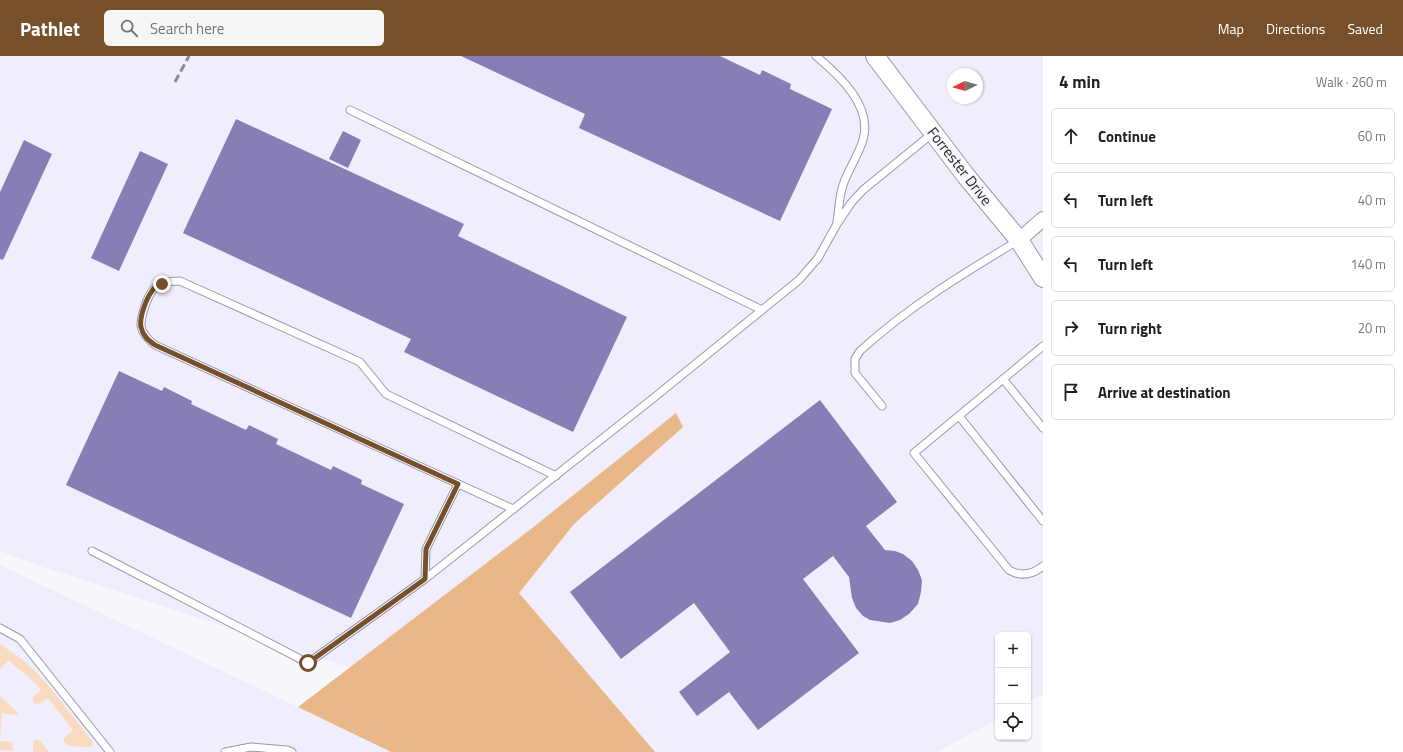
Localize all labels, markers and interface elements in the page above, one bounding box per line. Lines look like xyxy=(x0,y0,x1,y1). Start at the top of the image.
search box xyxy=(104,10,384,46)
text: Pathlet xyxy=(20,14,80,43)
icon: search xyxy=(118,17,140,39)
text: Search here xyxy=(150,17,224,40)
text: Map xyxy=(1218,18,1244,39)
text: Directions xyxy=(1266,18,1325,39)
text: Saved xyxy=(1347,18,1383,39)
north arrow xyxy=(947,68,983,104)
text: 4 min xyxy=(1059,69,1100,95)
text: Walk · 260 m xyxy=(1316,72,1387,92)
street label: Forrester Drive xyxy=(922,122,998,210)
icon: ahead xyxy=(1060,125,1082,147)
text: Continue xyxy=(1098,125,1156,148)
text: 60 m xyxy=(1358,126,1386,146)
icon: left xyxy=(1060,189,1082,211)
text: Turn left xyxy=(1098,189,1153,212)
text: 40 m xyxy=(1358,190,1386,210)
icon: left xyxy=(1060,253,1082,275)
text: Turn left xyxy=(1098,253,1153,276)
text: 140 m xyxy=(1350,254,1386,274)
route end xyxy=(153,275,171,293)
icon: right xyxy=(1060,317,1082,339)
text: Turn right xyxy=(1098,317,1162,340)
text: 20 m xyxy=(1358,318,1386,338)
icon: arrive xyxy=(1060,381,1082,403)
text: Arrive at destination xyxy=(1098,381,1231,404)
map controls xyxy=(995,632,1031,740)
button: + xyxy=(995,632,1031,668)
route start xyxy=(299,654,317,672)
button: − xyxy=(995,668,1031,704)
button: locate xyxy=(995,704,1031,740)

